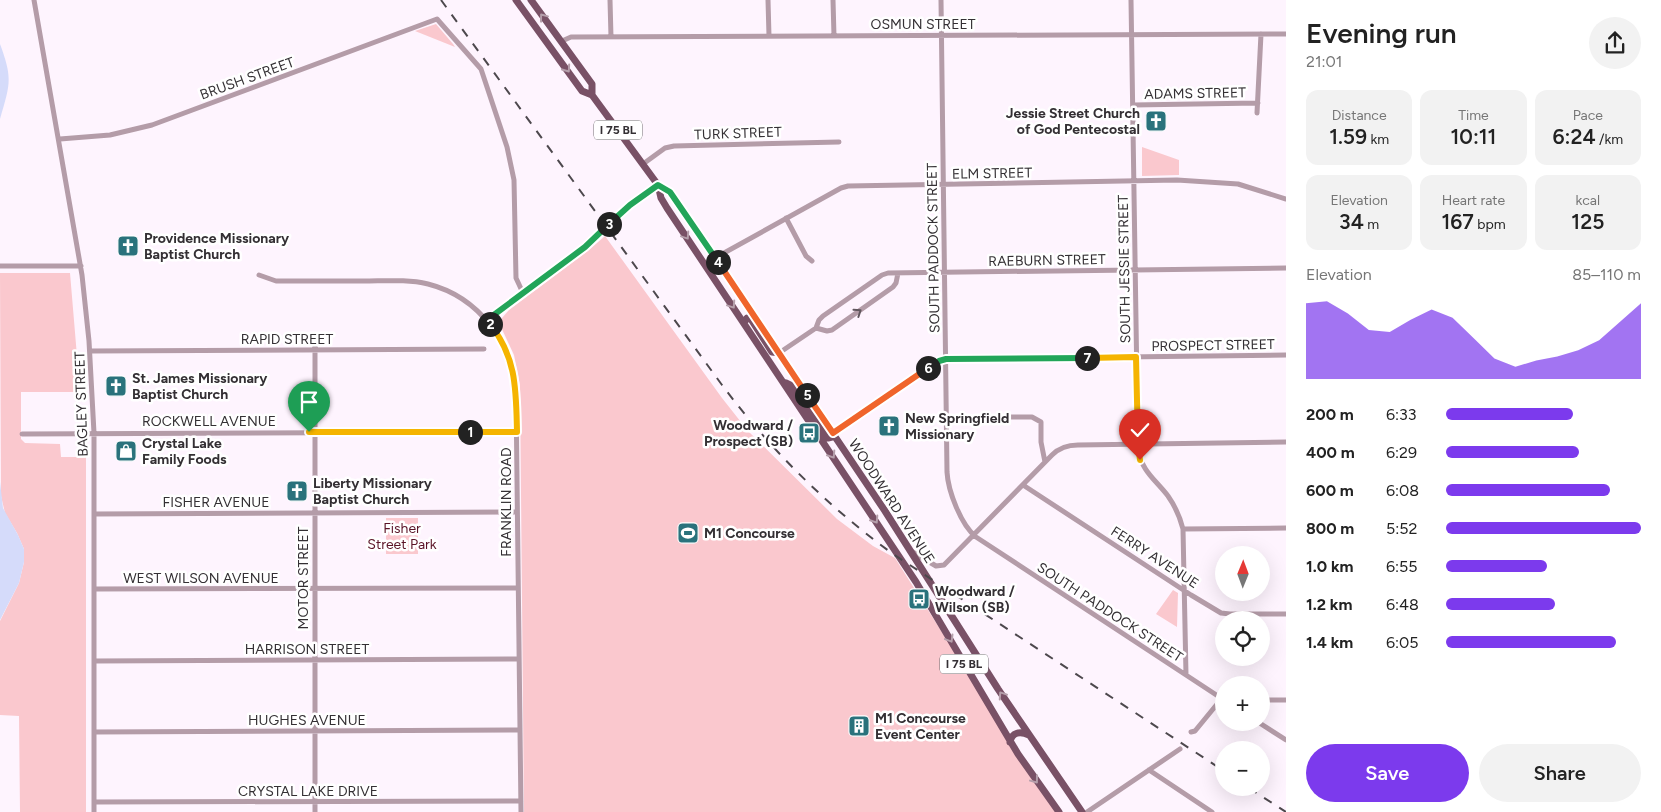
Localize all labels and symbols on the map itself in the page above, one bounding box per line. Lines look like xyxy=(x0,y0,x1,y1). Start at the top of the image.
one-way arrow xyxy=(540,13,549,23)
street label: OSMUN STREET xyxy=(871,16,976,33)
street label: BRUSH STREET xyxy=(198,53,297,103)
one-way arrow xyxy=(561,63,570,73)
street label: ADAMS STREET xyxy=(1144,84,1246,103)
place label: Jessie Street Church of God Pentecostal xyxy=(1006,105,1140,138)
church icon: Jessie Street Church of God Pentecostal xyxy=(1144,109,1168,133)
road number: I 75 BL xyxy=(594,120,642,140)
street label: TURK STREET xyxy=(694,123,782,144)
street label: SOUTH PADDOCK STREET xyxy=(924,163,943,333)
street label: ELM STREET xyxy=(952,164,1033,183)
street label: SOUTH JESSIE STREET xyxy=(1115,194,1134,343)
pin: 3 xyxy=(596,212,622,236)
place label: Providence Missionary Baptist Church xyxy=(144,230,290,263)
one-way arrow xyxy=(680,230,689,240)
church icon: Providence Missionary Baptist Church xyxy=(116,234,140,258)
pin: 4 xyxy=(706,250,730,274)
street label: RAEBURN STREET xyxy=(988,251,1106,270)
one-way arrow xyxy=(726,299,735,308)
one-way arrow xyxy=(853,308,862,318)
pin: 2 xyxy=(478,312,502,336)
street label: RAPID STREET xyxy=(241,331,334,348)
street label: PROSPECT STREET xyxy=(1151,336,1275,355)
pin: 7 xyxy=(1074,346,1100,370)
street label: BAGLEY STREET xyxy=(71,351,92,457)
pin: 6 xyxy=(916,356,940,380)
place label: St. James Missionary Baptist Church xyxy=(132,370,268,403)
church icon: St. James Missionary Baptist Church xyxy=(104,374,128,398)
pin xyxy=(288,381,330,432)
pin: 5 xyxy=(794,382,820,408)
pin xyxy=(1119,409,1161,460)
place label: New Springfield Missionary xyxy=(905,410,1009,443)
street label: ROCKWELL AVENUE xyxy=(142,413,276,430)
church icon: New Springfield Missionary xyxy=(877,414,901,438)
place label: Woodward / Prospect (SB) xyxy=(704,417,793,450)
pin: 1 xyxy=(458,420,482,444)
bus stop icon: Woodward / Prospect (SB) xyxy=(797,421,821,445)
place label: Crystal Lake Family Foods xyxy=(142,435,227,468)
street label: WOODWARD AVENUE xyxy=(845,436,938,567)
shop icon: Crystal Lake Family Foods xyxy=(114,439,138,463)
street label: FRANKLIN ROAD xyxy=(498,447,515,557)
one-way arrow xyxy=(826,449,835,458)
place label: Liberty Missionary Baptist Church xyxy=(313,475,433,508)
church icon: Liberty Missionary Baptist Church xyxy=(285,479,309,503)
street label: FISHER AVENUE xyxy=(163,494,269,511)
one-way arrow xyxy=(869,515,878,524)
park label: Fisher Street Park xyxy=(367,520,437,553)
sports icon: M1 Concourse xyxy=(676,521,700,545)
street label: FERRY AVENUE xyxy=(1108,523,1202,592)
place label: M1 Concourse xyxy=(704,525,795,542)
street label: MOTOR STREET xyxy=(295,526,312,629)
north arrow xyxy=(1215,546,1270,601)
street label: SOUTH PADDOCK STREET xyxy=(1034,559,1186,666)
street label: WEST WILSON AVENUE xyxy=(123,570,279,587)
place label: Woodward / Wilson (SB) xyxy=(935,583,1015,616)
bus stop icon: Woodward / Wilson (SB) xyxy=(907,587,931,611)
one-way arrow xyxy=(943,634,953,643)
street label: HARRISON STREET xyxy=(245,641,369,658)
road number: I 75 BL xyxy=(940,654,988,674)
one-way arrow xyxy=(999,691,1008,701)
place label: M1 Concourse Event Center xyxy=(875,710,966,743)
street label: HUGHES AVENUE xyxy=(248,712,366,729)
building icon: M1 Concourse Event Center xyxy=(847,714,871,738)
one-way arrow xyxy=(1029,774,1038,784)
street label: CRYSTAL LAKE DRIVE xyxy=(238,783,378,800)

